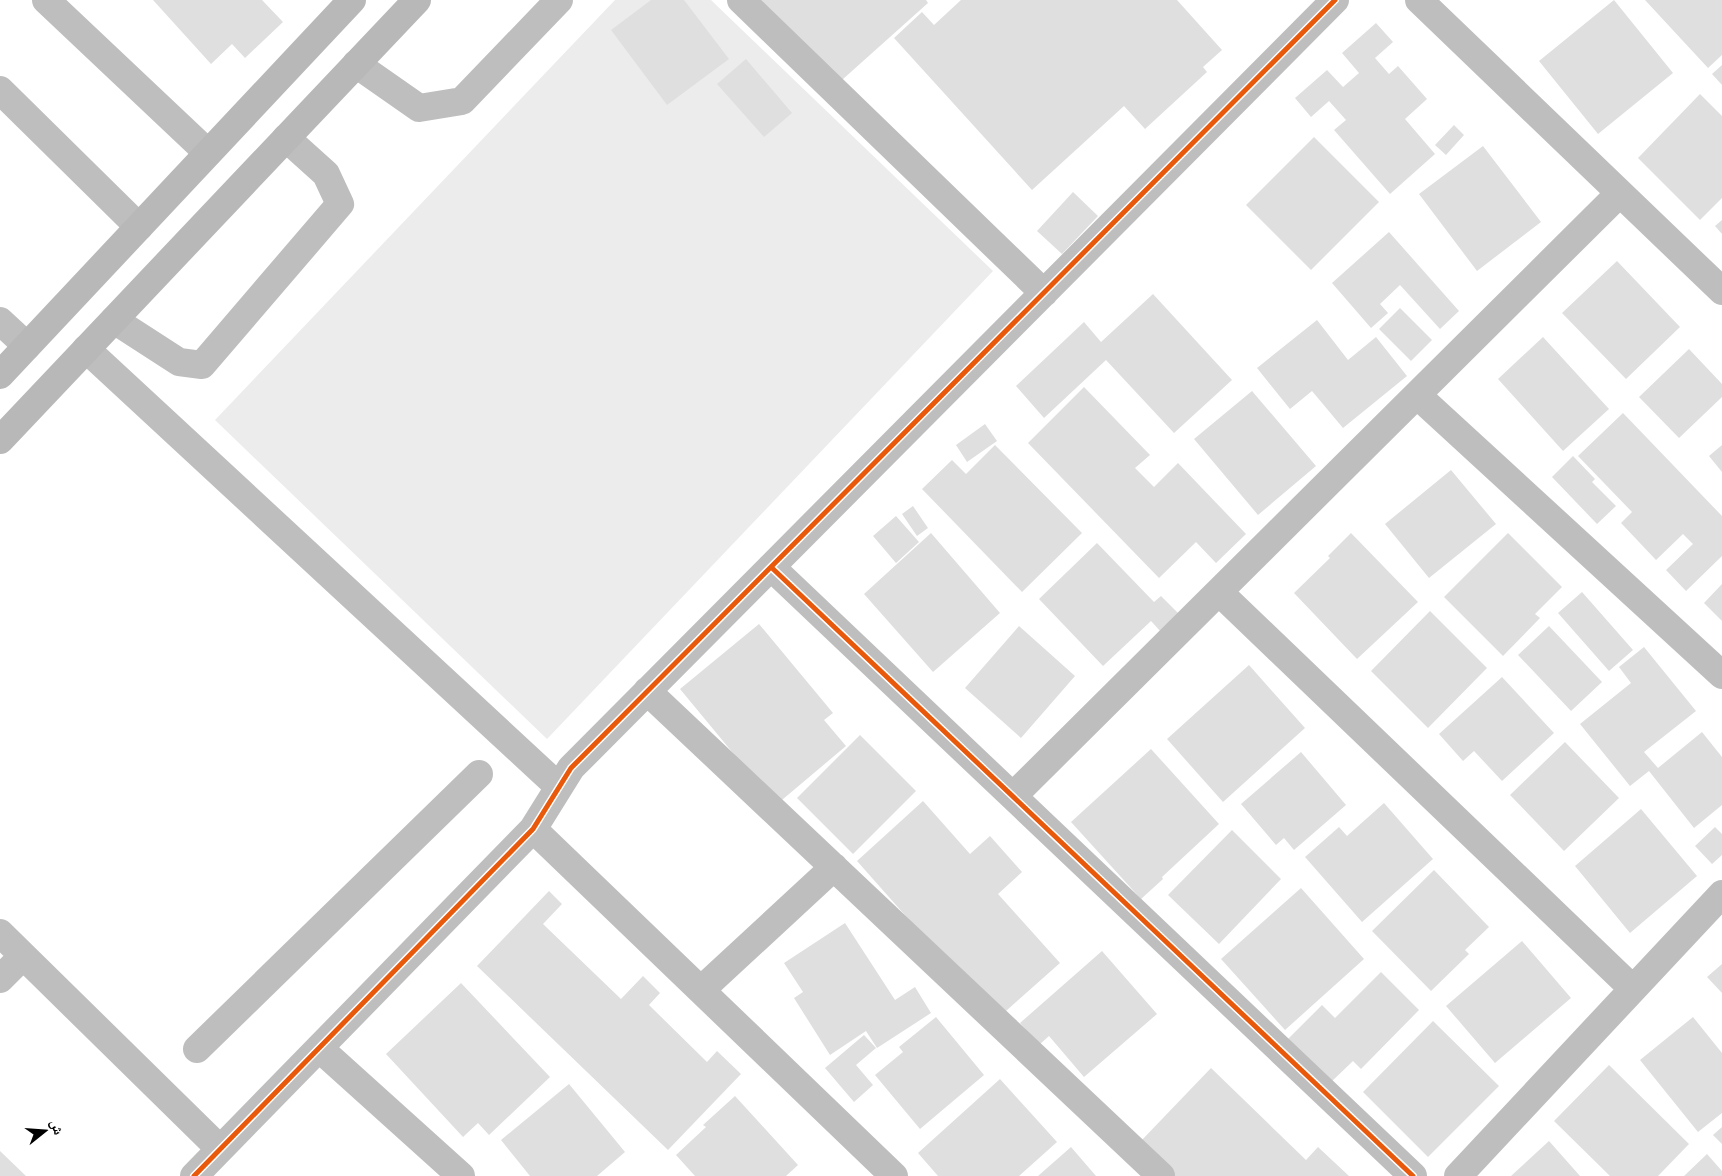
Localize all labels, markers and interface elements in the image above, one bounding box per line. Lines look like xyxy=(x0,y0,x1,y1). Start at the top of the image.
north arrow xyxy=(20,1106,70,1156)
text: ش xyxy=(47,1117,68,1137)

